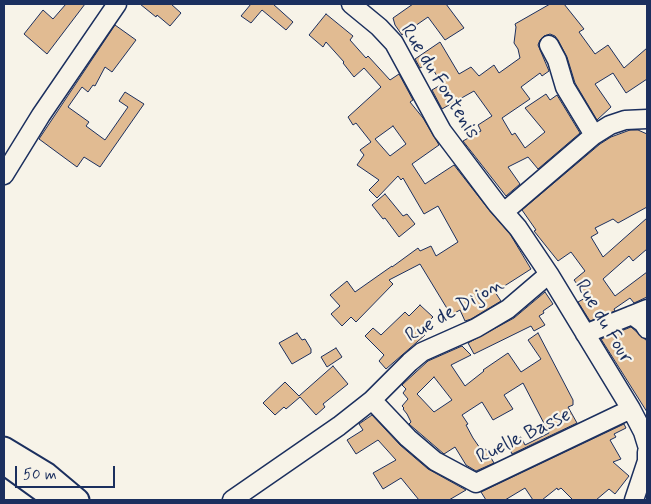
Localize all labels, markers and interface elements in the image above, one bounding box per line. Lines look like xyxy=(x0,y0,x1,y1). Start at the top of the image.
street label: Rue du Fontenis xyxy=(394,20,484,144)
street label: Rue de Dijon xyxy=(402,273,508,349)
street label: Rue du Four xyxy=(569,276,637,368)
street label: Ruelle Basse xyxy=(473,404,575,470)
scale bar xyxy=(18,456,118,488)
text: 50 m xyxy=(23,465,57,485)

